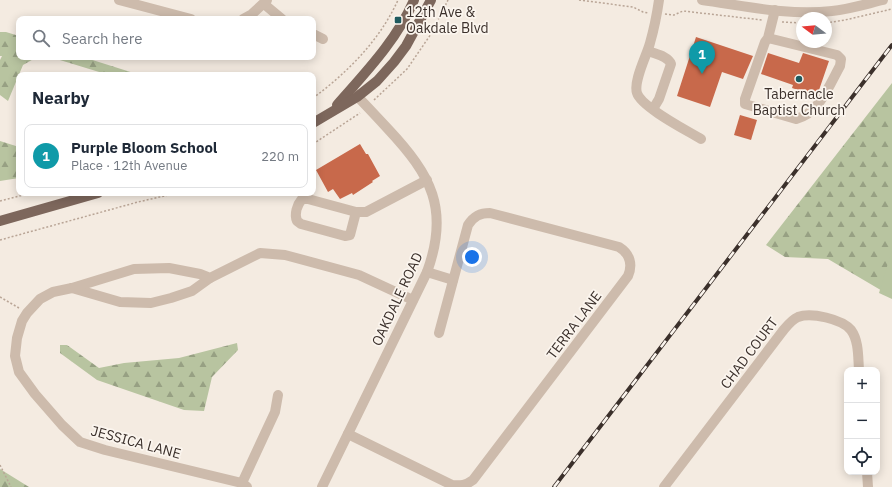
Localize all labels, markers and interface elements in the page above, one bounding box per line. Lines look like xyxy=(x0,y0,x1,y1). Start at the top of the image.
place label: 12th Ave & Oakdale Blvd xyxy=(406,3,489,37)
north arrow xyxy=(796,12,832,48)
marker: 12th Ave & Oakdale Blvd xyxy=(393,15,403,25)
search box xyxy=(16,16,316,60)
icon: search xyxy=(30,27,52,49)
text: Search here xyxy=(62,29,142,48)
pin: 1 xyxy=(689,41,715,74)
marker: Tabernacle Baptist Church xyxy=(794,74,804,84)
place label: Tabernacle Baptist Church xyxy=(753,85,845,119)
text: Nearby xyxy=(32,87,90,109)
text: Purple Bloom School xyxy=(71,138,217,157)
text: 1 xyxy=(42,148,50,165)
text: 220 m xyxy=(261,148,299,165)
text: Place · 12th Avenue xyxy=(71,157,187,174)
your location xyxy=(462,247,482,267)
street label: OAKDALE ROAD xyxy=(367,249,427,349)
street label: TERRA LANE xyxy=(543,287,605,363)
street label: CHAD COURT xyxy=(716,314,782,392)
map controls xyxy=(844,367,880,475)
button: + xyxy=(844,367,880,403)
button: − xyxy=(844,403,880,439)
street label: JESSICA LANE xyxy=(89,421,183,463)
button: locate xyxy=(844,439,880,475)

